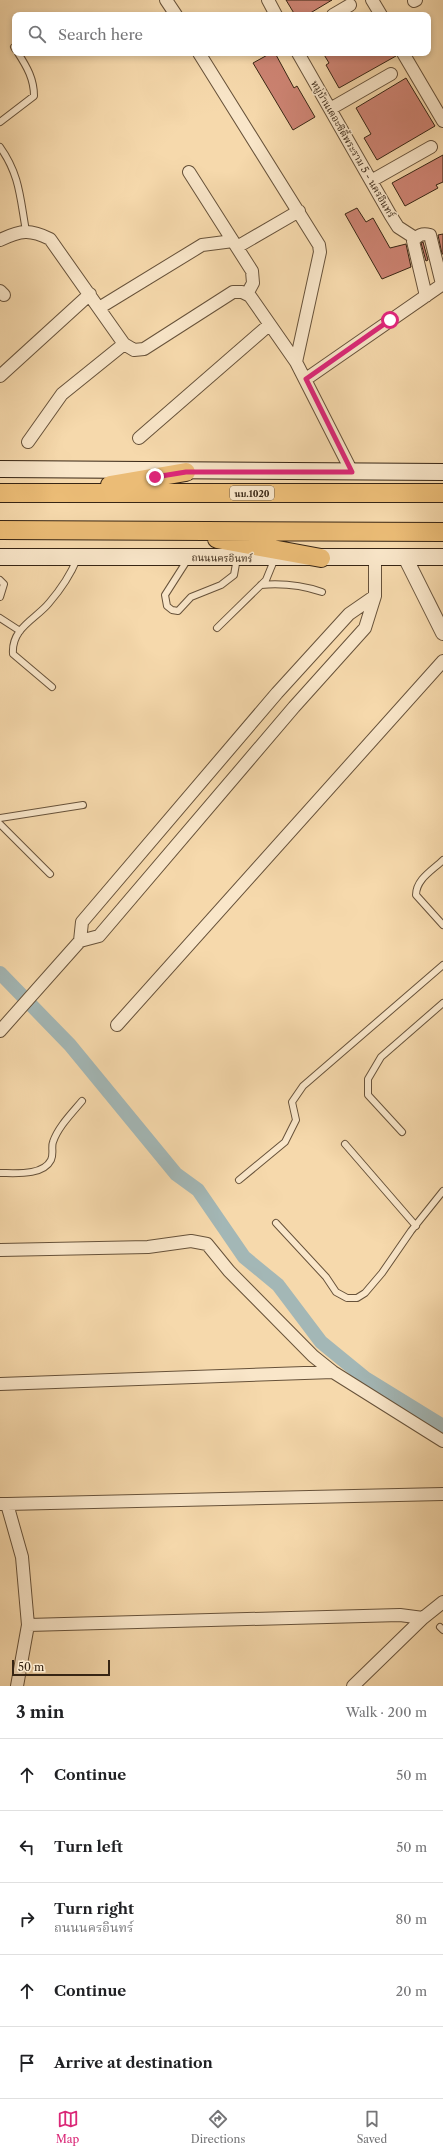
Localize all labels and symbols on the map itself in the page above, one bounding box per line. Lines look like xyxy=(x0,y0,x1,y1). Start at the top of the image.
street label: หมู่บ้านเดอะซิตี้พระราม 5 - นครอินทร์ xyxy=(308,77,399,221)
route start xyxy=(381,311,399,329)
route end xyxy=(146,468,164,486)
road number: นบ.1020 xyxy=(230,486,274,500)
street label: ถนนนครอินทร์ xyxy=(191,551,253,565)
scale bar xyxy=(12,1658,110,1677)

